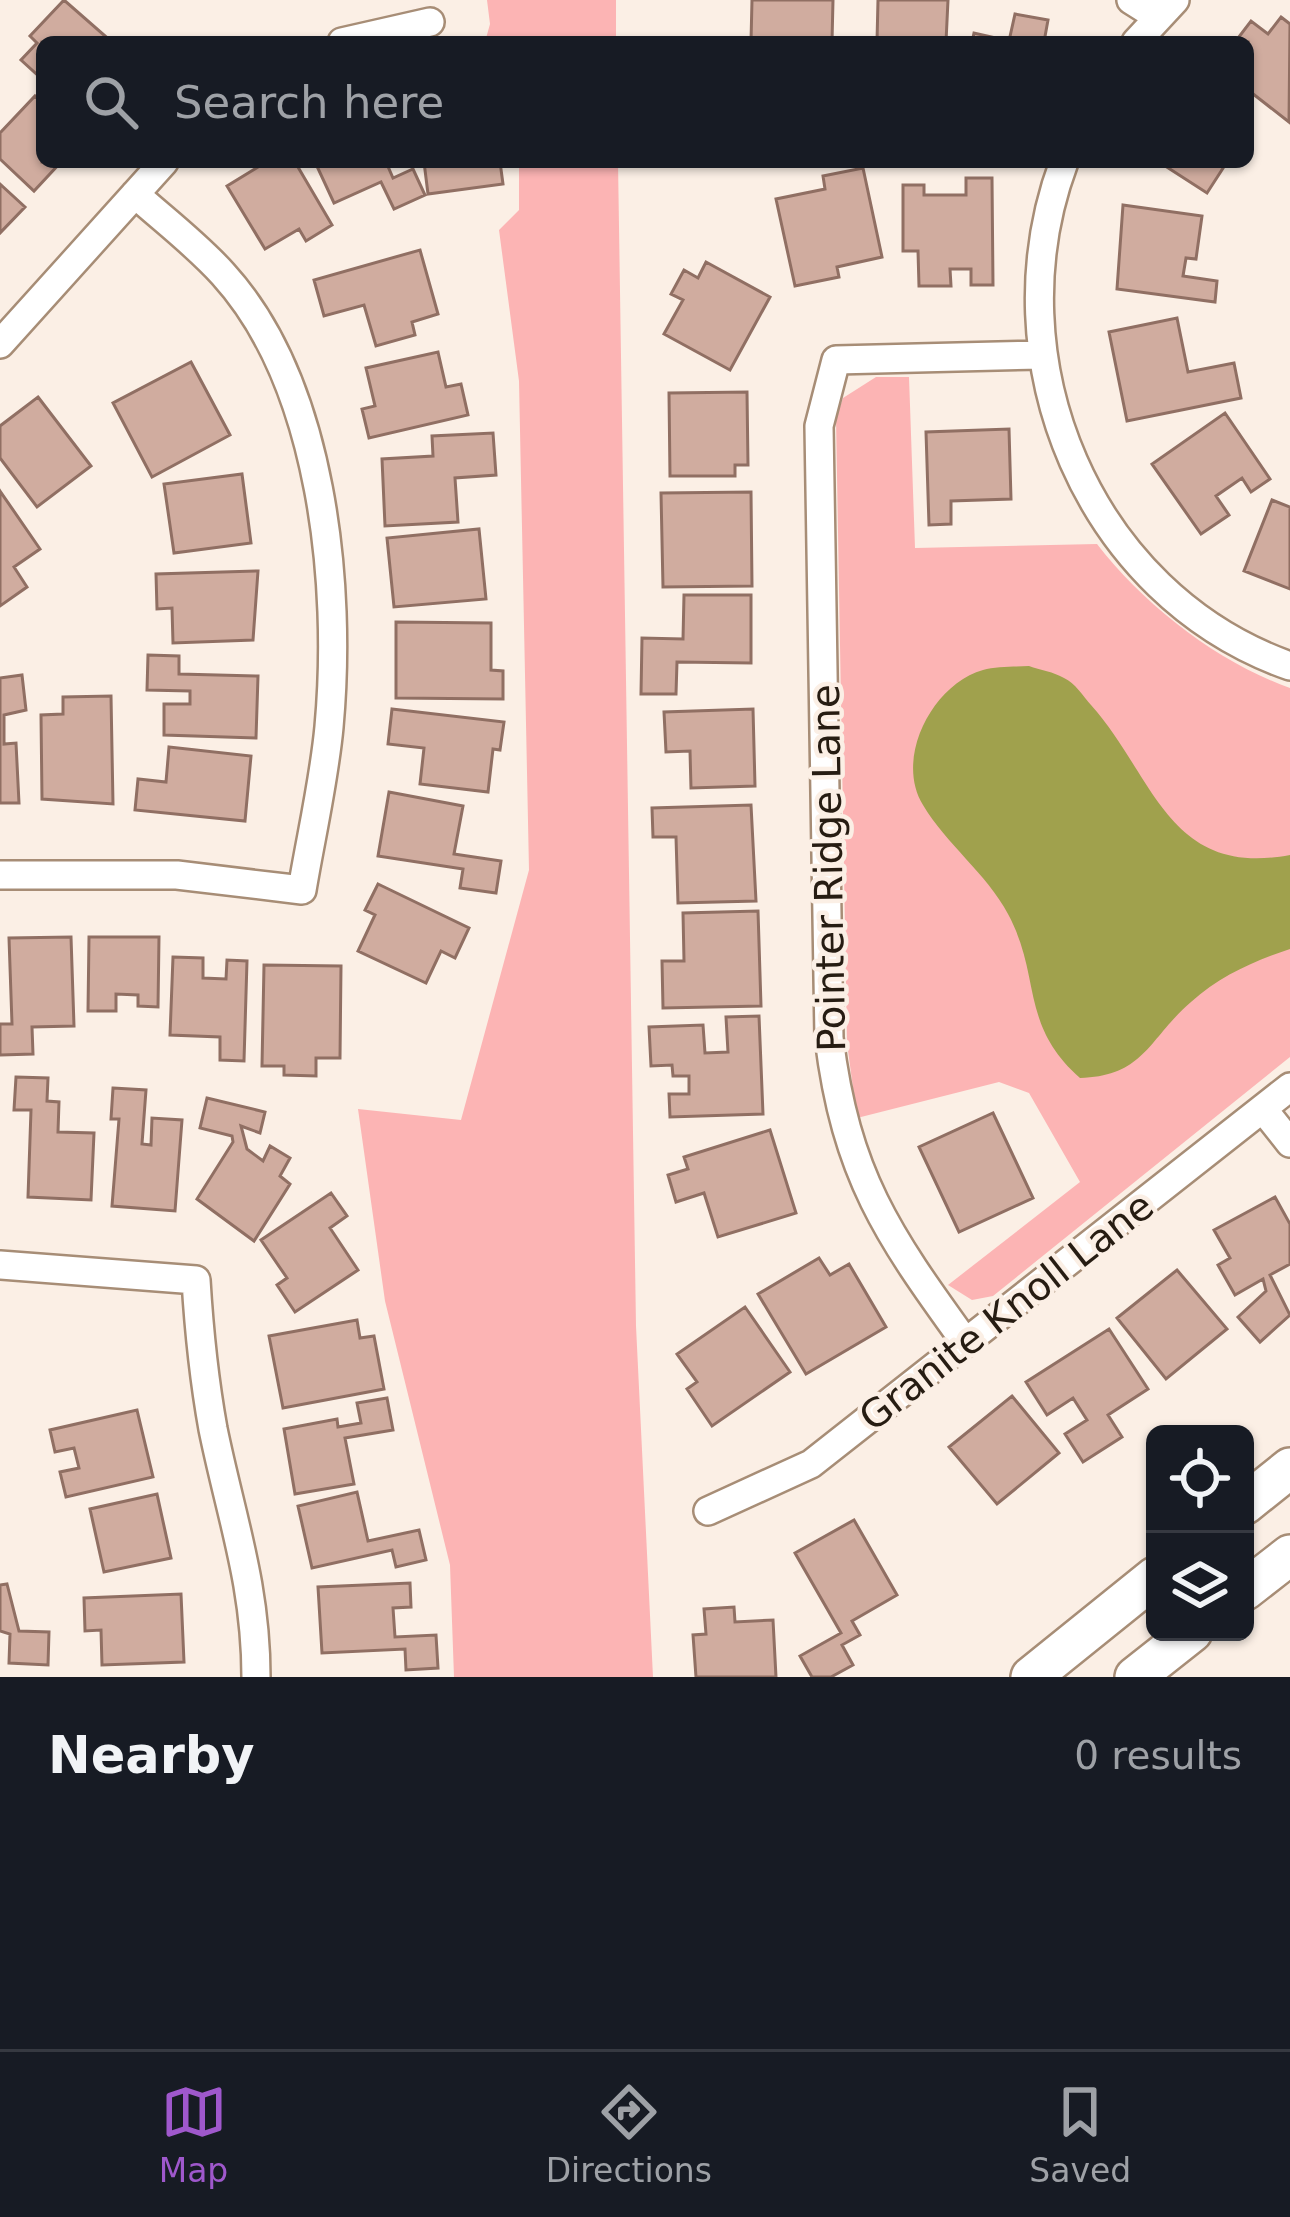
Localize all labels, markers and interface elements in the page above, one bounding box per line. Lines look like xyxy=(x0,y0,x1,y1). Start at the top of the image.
search box xyxy=(36,36,1254,168)
icon: search xyxy=(78,69,144,135)
text: Search here xyxy=(174,76,444,129)
street label: Pointer Ridge Lane xyxy=(803,684,854,1052)
street label: Granite Knoll Lane xyxy=(851,1183,1162,1440)
map controls xyxy=(1146,1425,1254,1641)
button: locate xyxy=(1146,1425,1254,1533)
button: layers xyxy=(1146,1533,1254,1641)
text: Nearby xyxy=(48,1726,255,1785)
text: 0 results xyxy=(1074,1733,1242,1778)
tab: Map xyxy=(159,2079,228,2190)
tab: Directions xyxy=(546,2079,712,2190)
tab: Saved xyxy=(1029,2079,1131,2190)

